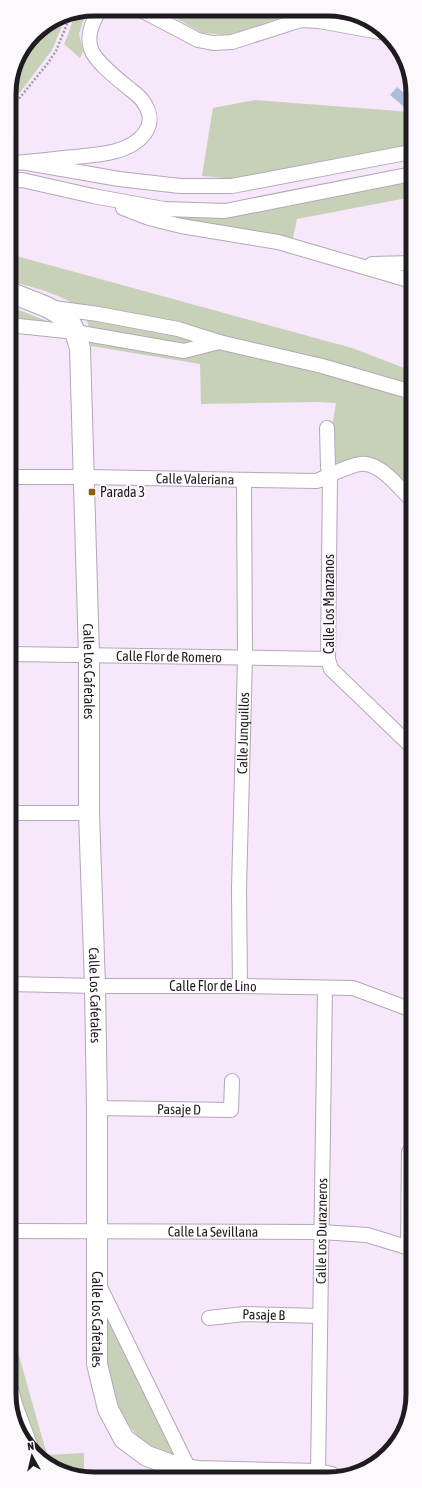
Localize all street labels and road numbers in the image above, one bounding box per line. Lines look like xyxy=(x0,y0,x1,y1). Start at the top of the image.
street label: Calle Valeriana xyxy=(156,470,234,488)
street label: Calle Los Manzanos xyxy=(321,554,337,654)
street label: Calle Los Cafetales xyxy=(80,623,97,719)
street label: Calle Flor de Romero xyxy=(116,648,222,665)
street label: Calle Junquillos xyxy=(234,692,252,774)
street label: Calle Los Cafetales xyxy=(86,947,104,1043)
street label: Calle Flor de Lino xyxy=(169,978,257,994)
street label: Pasaje D xyxy=(157,1101,201,1118)
street label: Calle Los Durazneros xyxy=(313,1178,330,1284)
street label: Calle La Sevillana xyxy=(168,1224,258,1240)
street label: Calle Los Cafetales xyxy=(89,1271,106,1369)
street label: Pasaje B xyxy=(242,1306,286,1323)

